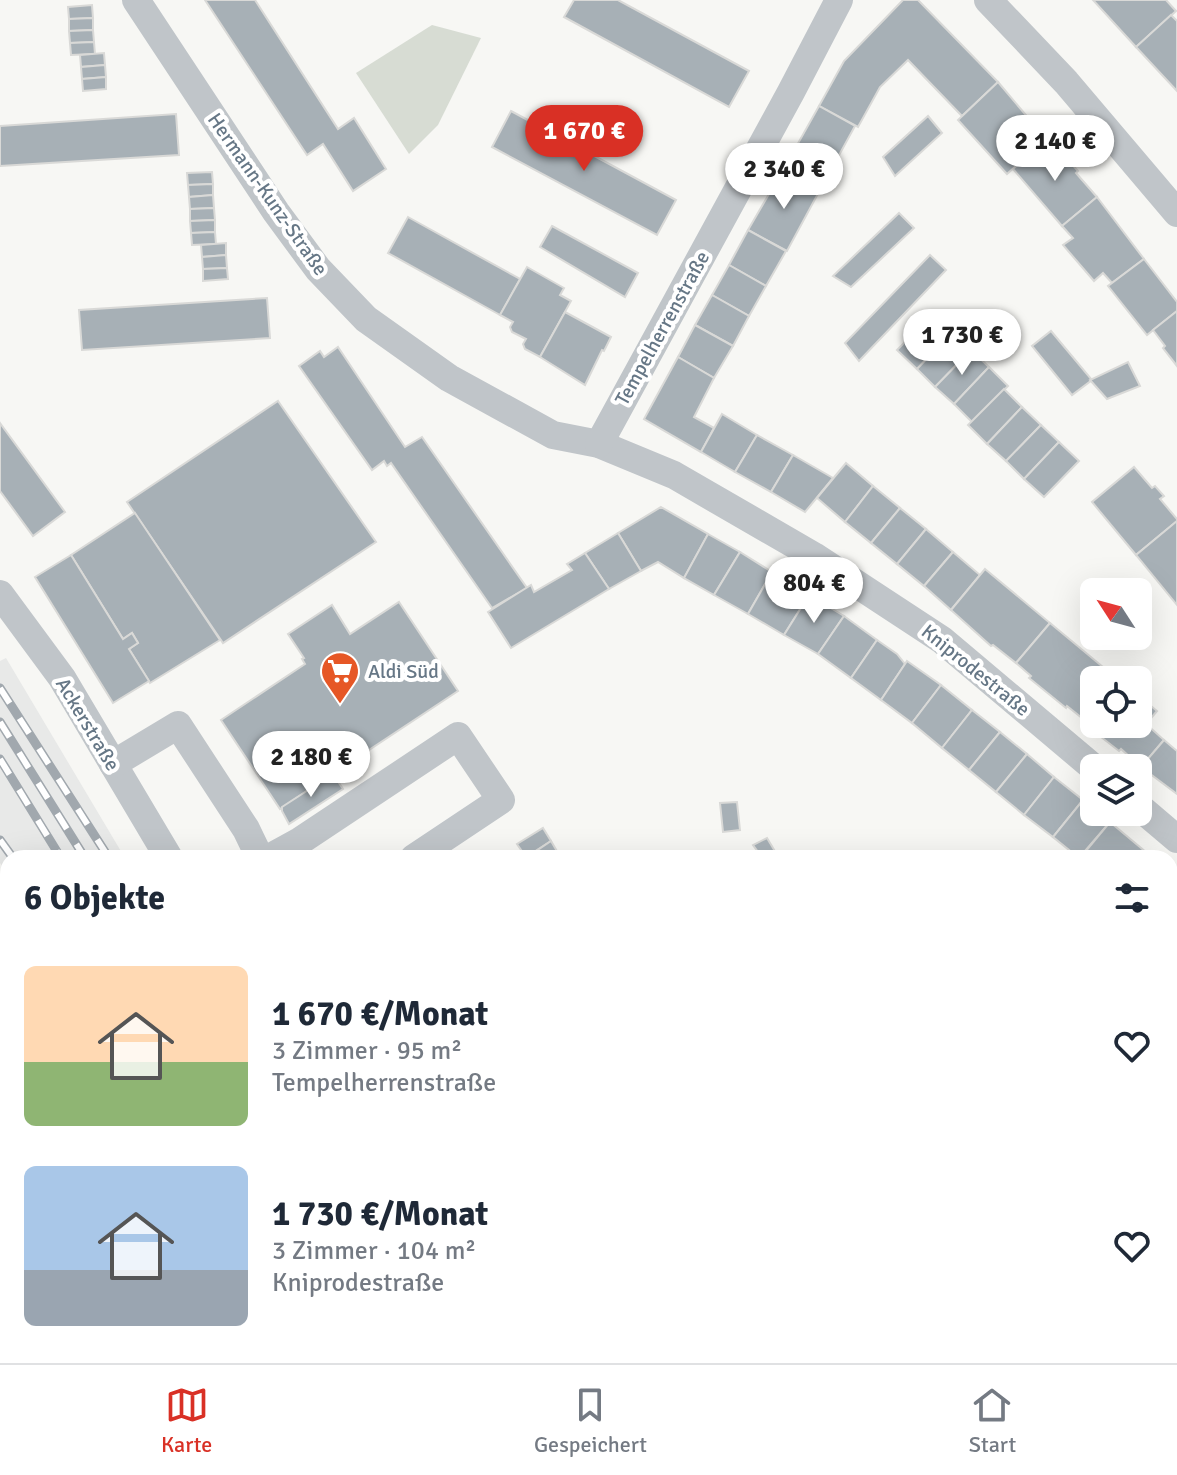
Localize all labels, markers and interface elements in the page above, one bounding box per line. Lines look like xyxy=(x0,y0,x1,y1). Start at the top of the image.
pin: 1 670 € xyxy=(510,105,658,173)
street label: Hermann-Kunz-Straße xyxy=(202,108,333,280)
text: 1 670 € xyxy=(543,115,625,147)
pin: 2 140 € xyxy=(981,115,1129,183)
text: 2 140 € xyxy=(1014,125,1096,157)
pin: 2 340 € xyxy=(710,143,858,211)
text: 2 340 € xyxy=(743,153,825,185)
street label: Tempelherrenstraße xyxy=(610,247,715,410)
pin: 1 730 € xyxy=(888,309,1036,377)
text: 1 730 € xyxy=(921,319,1003,351)
pin: 804 € xyxy=(758,557,870,625)
text: 804 € xyxy=(783,567,845,599)
north arrow xyxy=(1080,578,1152,650)
map controls xyxy=(1080,578,1152,826)
street label: Kniprodestraße xyxy=(916,619,1035,722)
supermarket icon: Aldi Süd xyxy=(319,650,361,705)
place label: Aldi Süd xyxy=(368,659,439,684)
button: locate xyxy=(1080,666,1152,738)
street label: Ackerstraße xyxy=(50,673,125,775)
pin: 2 180 € xyxy=(237,731,385,799)
text: 2 180 € xyxy=(270,741,352,773)
button: layers xyxy=(1080,754,1152,826)
icon: filters xyxy=(1110,876,1154,920)
text: 6 Objekte xyxy=(24,877,165,919)
text: 1 670 €/Monat xyxy=(272,993,488,1035)
icon: home xyxy=(88,998,184,1094)
icon: heart xyxy=(1110,1024,1154,1068)
text: 3 Zimmer · 95 m² xyxy=(272,1035,462,1067)
text: Tempelherrenstraße xyxy=(272,1067,496,1099)
text: 1 730 €/Monat xyxy=(272,1193,488,1235)
icon: home xyxy=(88,1198,184,1294)
icon: heart xyxy=(1110,1224,1154,1268)
text: 3 Zimmer · 104 m² xyxy=(272,1235,476,1267)
text: Kniprodestraße xyxy=(272,1267,444,1299)
tab: Karte xyxy=(161,1383,212,1458)
tab: Gespeichert xyxy=(534,1383,647,1458)
tab: Start xyxy=(969,1383,1016,1458)

